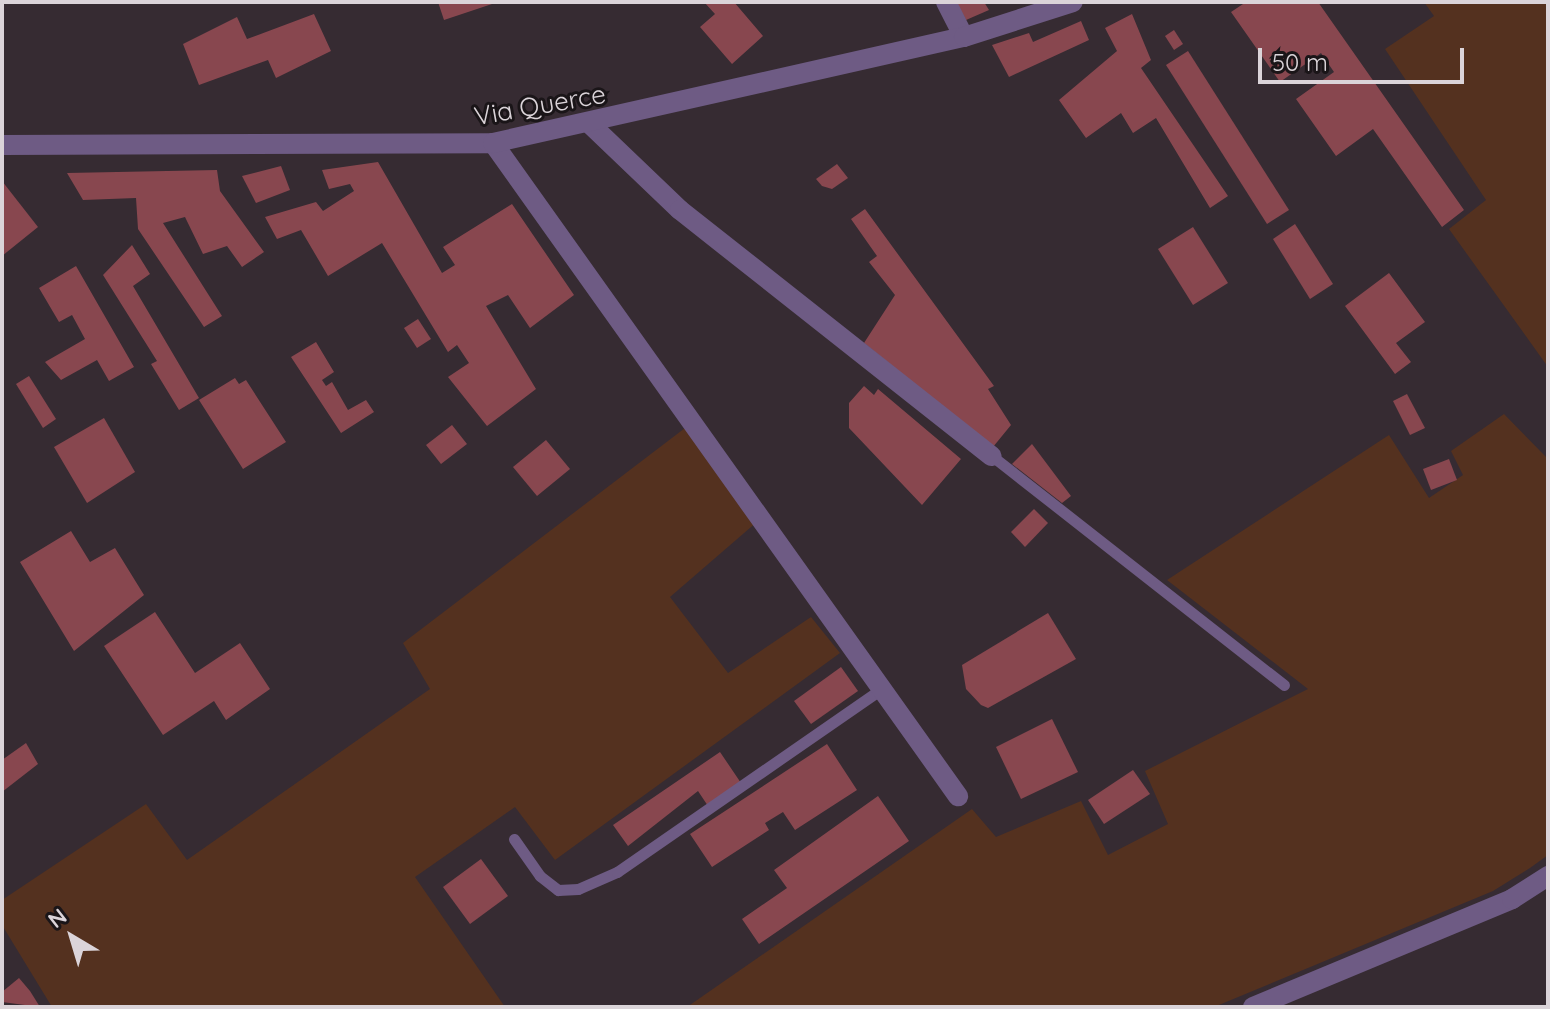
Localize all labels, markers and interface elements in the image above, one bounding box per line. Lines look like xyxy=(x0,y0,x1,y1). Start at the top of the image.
scale bar xyxy=(1262,32,1468,82)
text: 50 m xyxy=(1272,47,1328,77)
street label: Via Querce xyxy=(472,78,608,132)
north arrow xyxy=(32,897,112,977)
text: N xyxy=(42,902,72,934)

